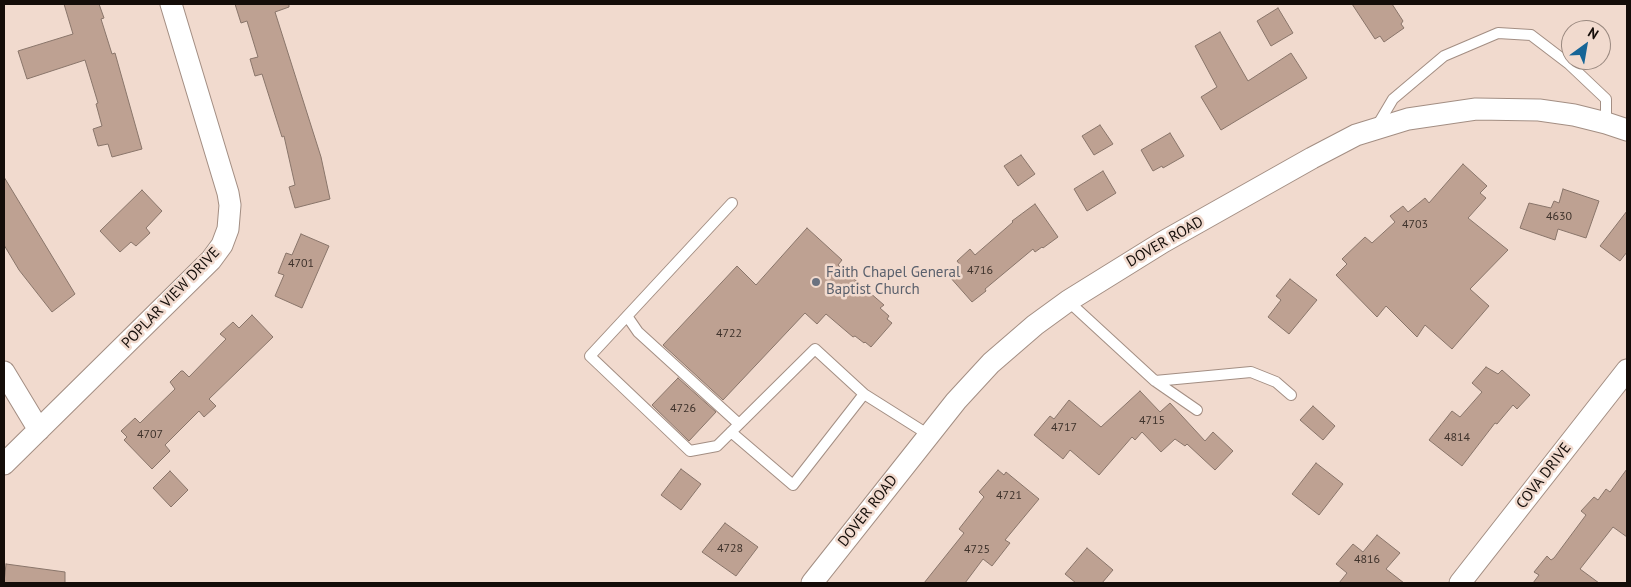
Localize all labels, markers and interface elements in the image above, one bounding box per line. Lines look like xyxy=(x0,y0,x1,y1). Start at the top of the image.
north arrow xyxy=(1561,20,1611,70)
text: N xyxy=(1585,23,1602,43)
house number: 4630 xyxy=(1546,210,1572,224)
street label: DOVER ROAD xyxy=(1123,213,1207,271)
house number: 4703 xyxy=(1402,218,1428,232)
street label: POPLAR VIEW DRIVE xyxy=(118,244,224,352)
house number: 4701 xyxy=(288,257,314,271)
place label: Faith Chapel General Baptist Church xyxy=(826,264,960,299)
house number: 4716 xyxy=(967,264,993,278)
marker: Faith Chapel General Baptist Church xyxy=(810,276,822,288)
house number: 4722 xyxy=(716,327,742,341)
house number: 4726 xyxy=(670,402,696,416)
house number: 4715 xyxy=(1139,414,1165,428)
house number: 4717 xyxy=(1051,421,1077,435)
house number: 4707 xyxy=(137,428,163,442)
house number: 4814 xyxy=(1444,431,1470,445)
street label: COVA DRIVE xyxy=(1513,440,1575,512)
street label: DOVER ROAD xyxy=(834,472,902,550)
house number: 4721 xyxy=(996,489,1022,503)
house number: 4728 xyxy=(717,542,743,556)
house number: 4725 xyxy=(964,543,990,557)
house number: 4816 xyxy=(1354,553,1380,567)

